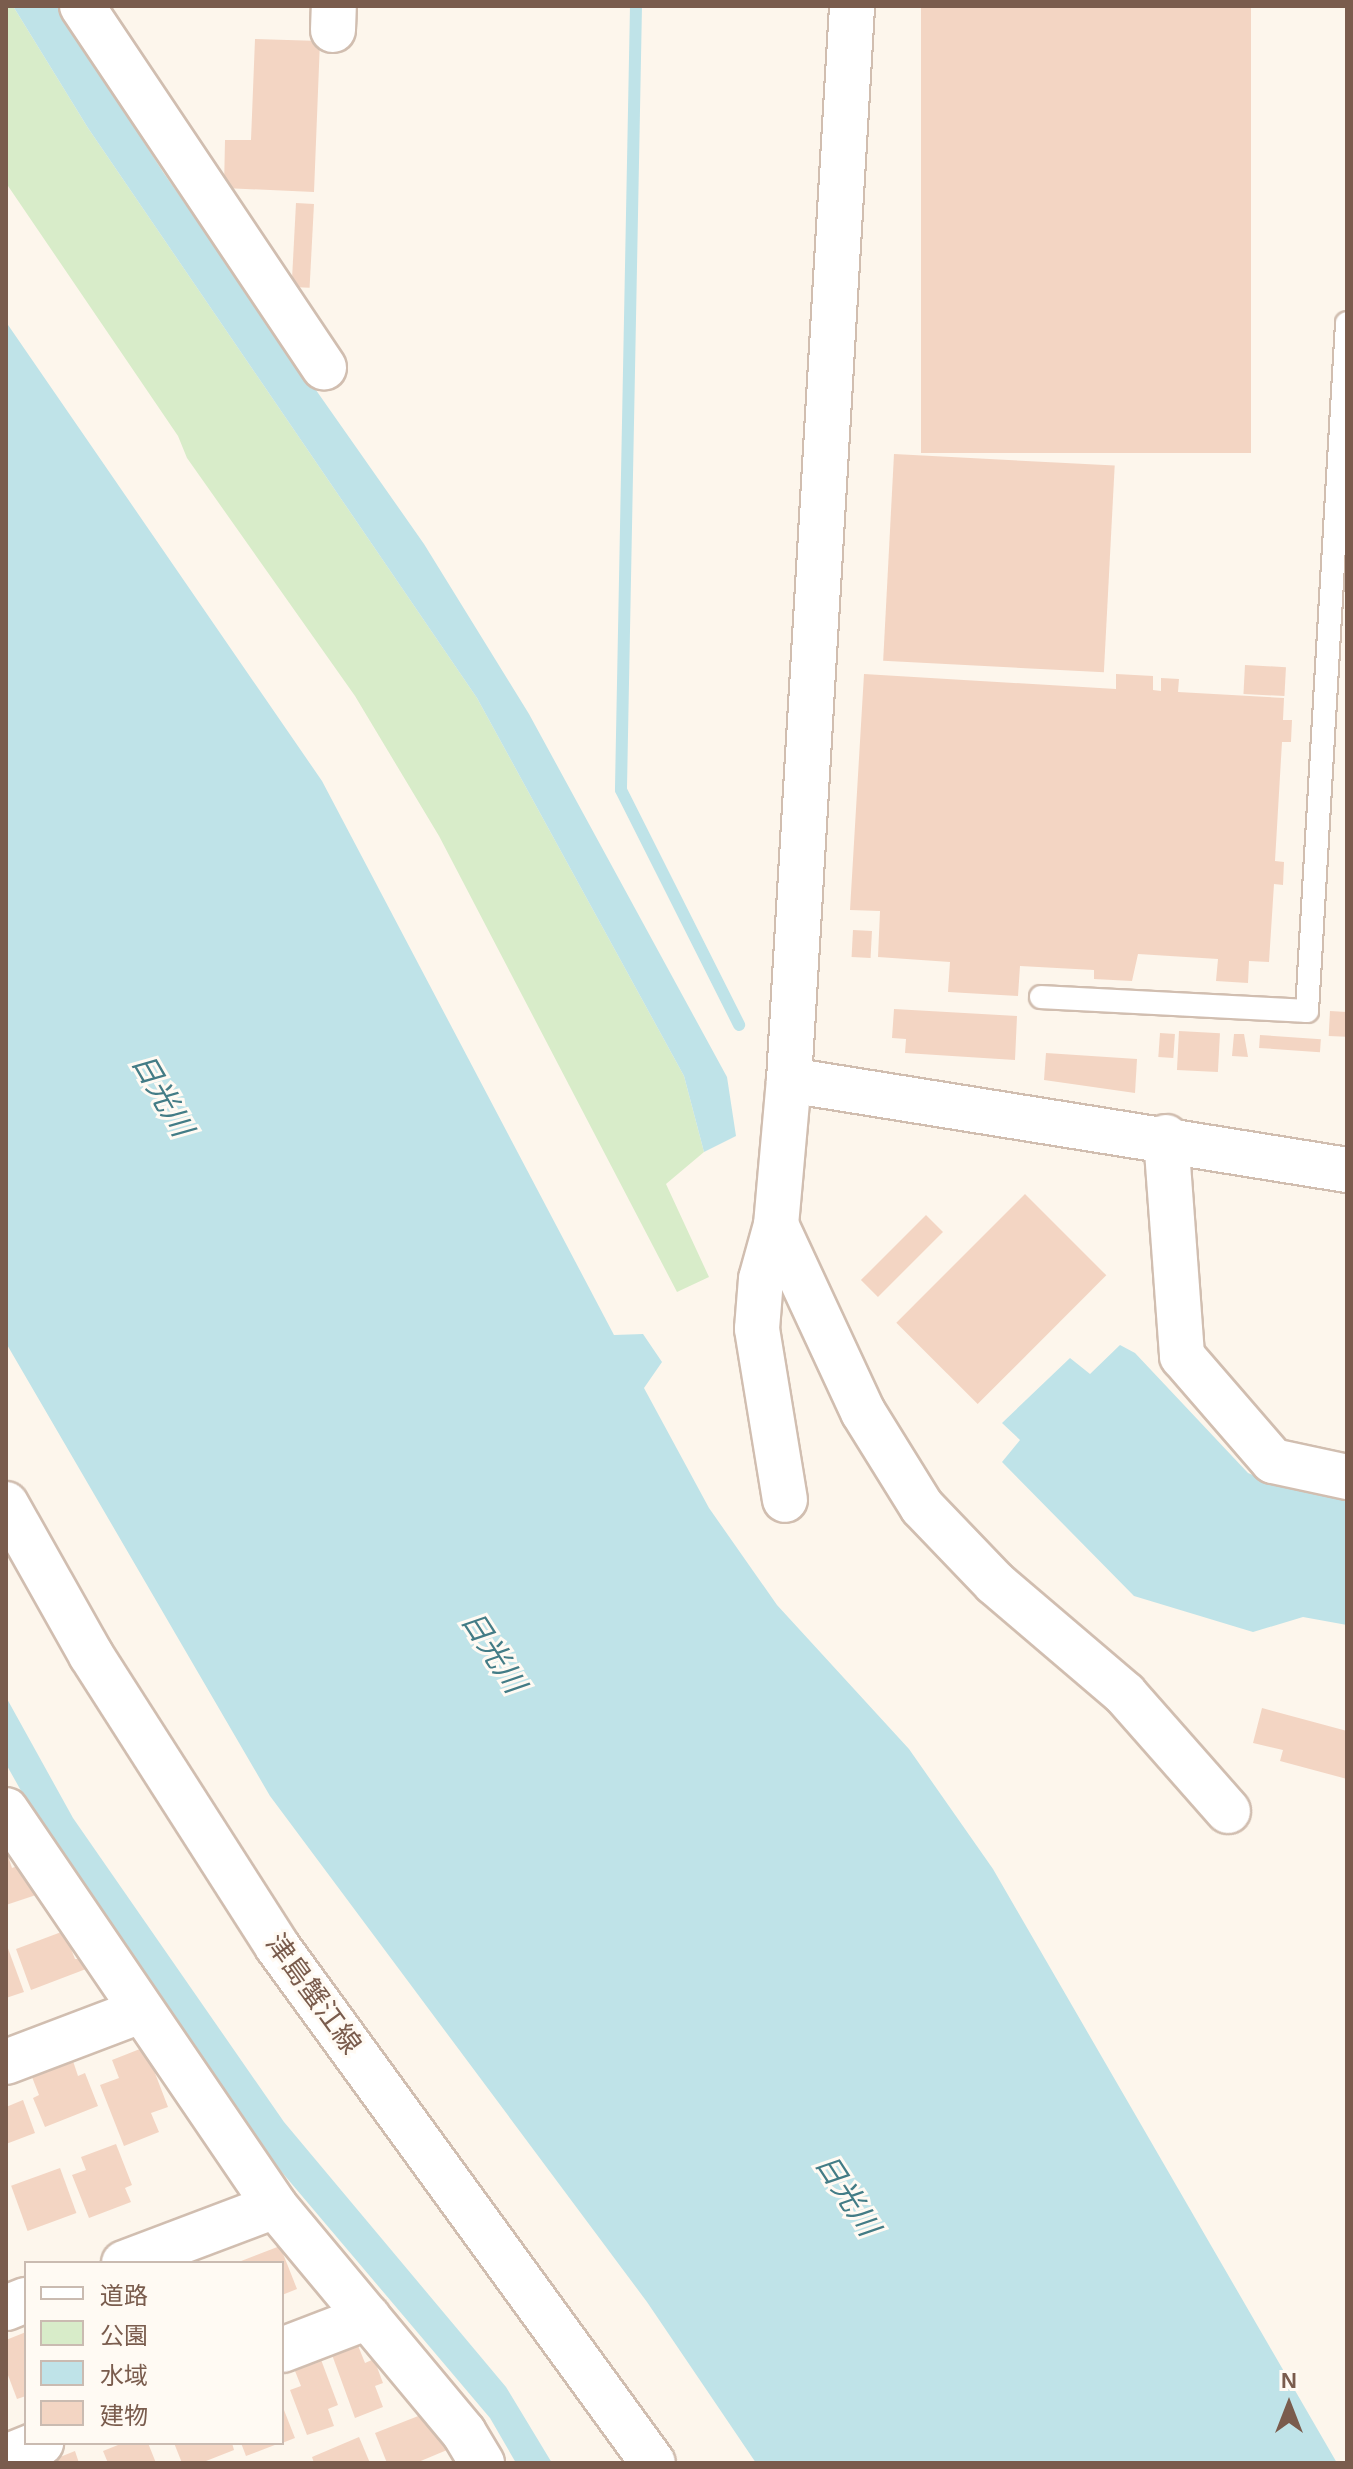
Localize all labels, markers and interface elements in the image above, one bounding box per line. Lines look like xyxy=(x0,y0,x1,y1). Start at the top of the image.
water label: 日光川 xyxy=(124,1047,200,1143)
water label: 日光川 xyxy=(453,1604,533,1700)
street label: 津島蟹江線 xyxy=(258,1927,368,2061)
water label: 日光川 xyxy=(807,2147,887,2243)
legend xyxy=(24,2261,284,2445)
text: 道路 xyxy=(100,2282,148,2309)
text: 公園 xyxy=(100,2322,148,2349)
text: 水域 xyxy=(100,2362,148,2389)
north arrow xyxy=(1249,2365,1329,2445)
text: N xyxy=(1281,2368,1297,2393)
text: 建物 xyxy=(100,2402,148,2429)

